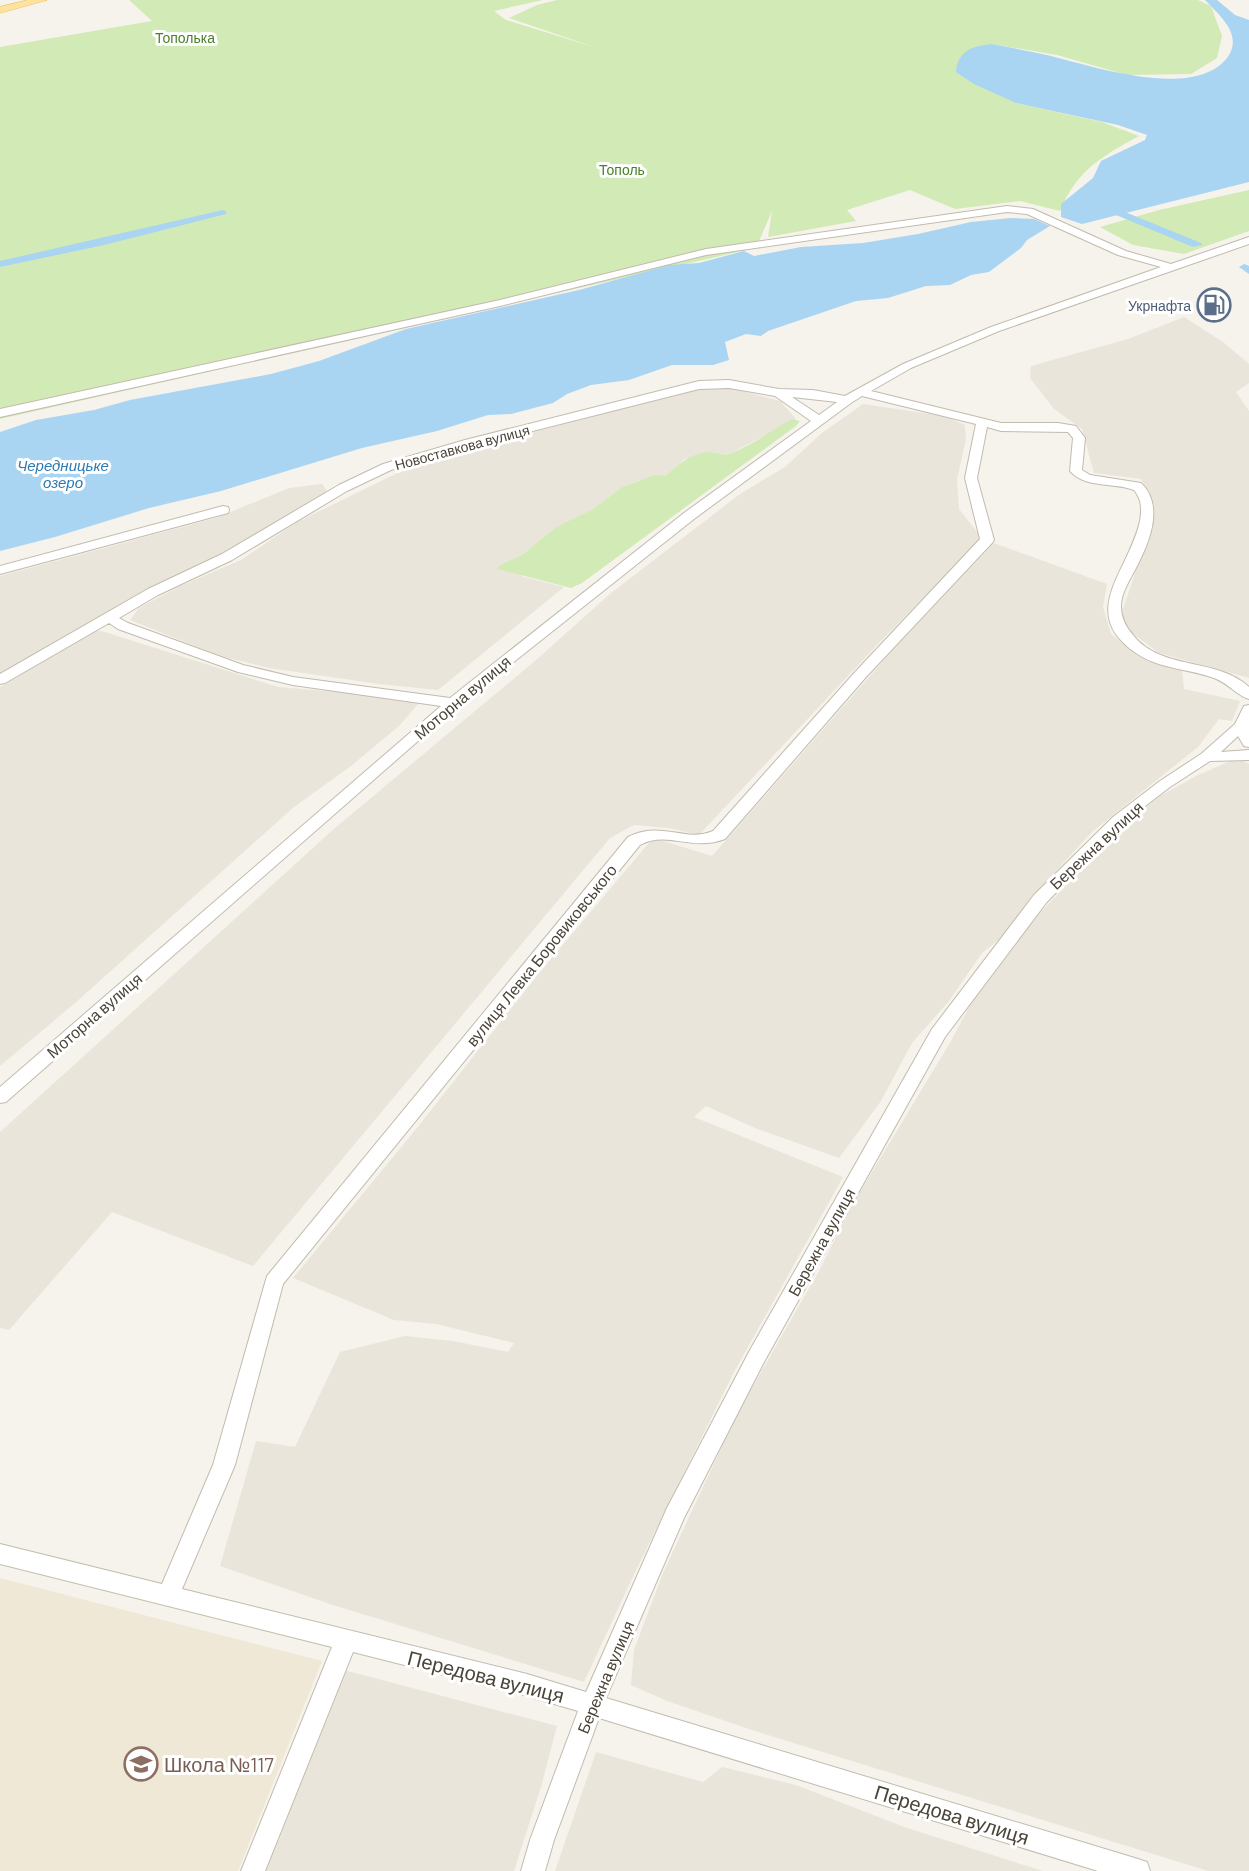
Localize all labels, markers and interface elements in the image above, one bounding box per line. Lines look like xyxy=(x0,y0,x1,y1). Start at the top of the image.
park label: Тополька xyxy=(155,29,215,46)
park label: Тополь xyxy=(599,161,645,178)
fuel station icon: Укрнафта xyxy=(1196,287,1232,323)
place label: Укрнафта xyxy=(1128,297,1191,314)
street label: Новоставкова вулиця xyxy=(393,421,531,473)
water label: Чередницьке озеро xyxy=(17,456,109,491)
street label: Моторна вулиця xyxy=(410,651,514,743)
street label: Бережна вулиця xyxy=(1045,797,1147,893)
street label: вулиця Левка Боровиковського xyxy=(462,860,620,1050)
street label: Моторна вулиця xyxy=(43,969,145,1061)
street label: Бережна вулиця xyxy=(783,1185,859,1299)
street label: Бережна вулиця xyxy=(573,1618,637,1736)
street label: Передова вулиця xyxy=(405,1645,567,1707)
school or university icon: Школа №117 xyxy=(123,1746,159,1782)
place label: Школа №117 xyxy=(164,1752,274,1776)
street label: Передова вулиця xyxy=(872,1779,1032,1849)

